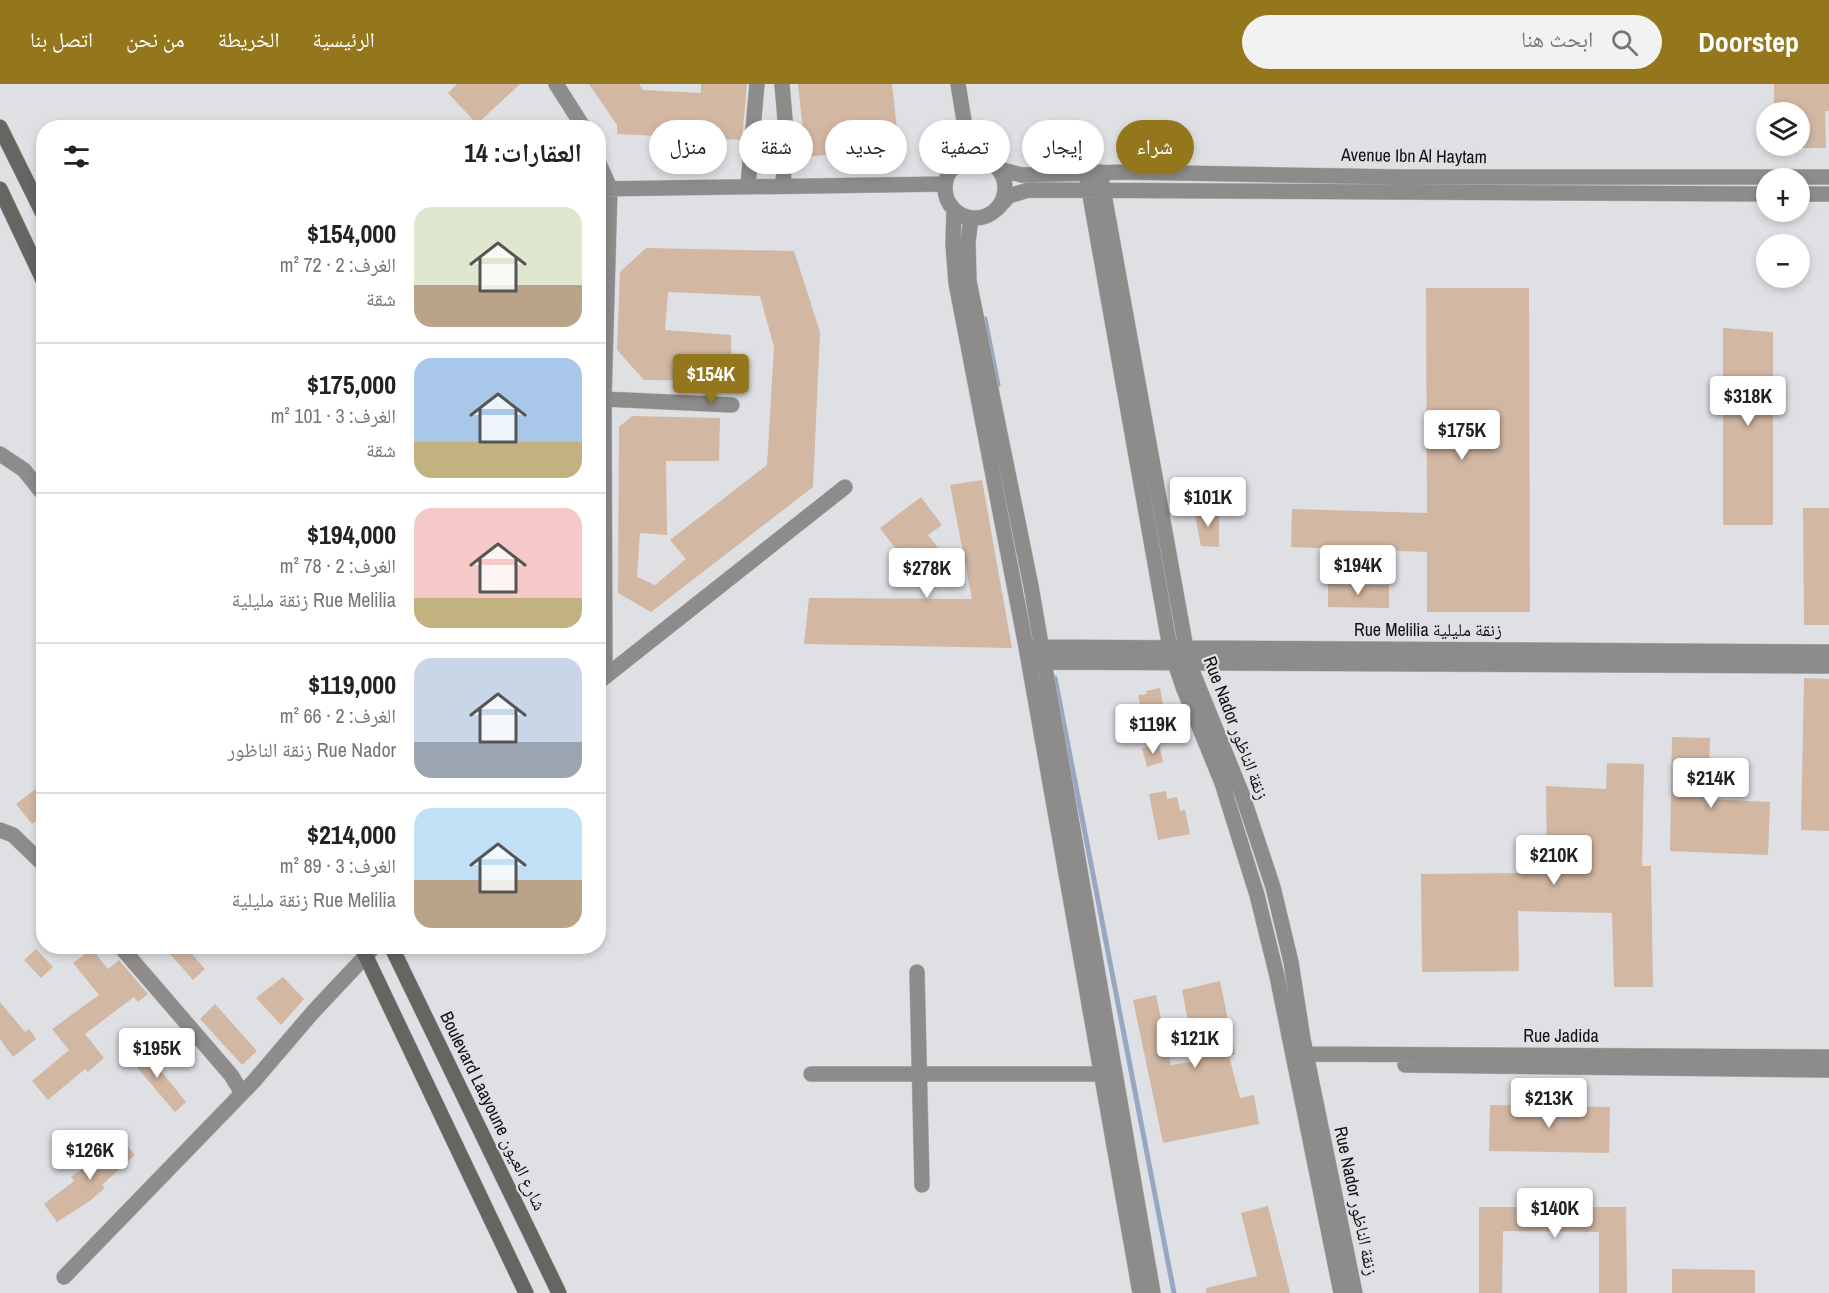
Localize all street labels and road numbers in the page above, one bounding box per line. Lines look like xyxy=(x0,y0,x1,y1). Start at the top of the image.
street label: Avenue Ibn Al Haytam xyxy=(1340,142,1487,169)
street label: Rue Melilia زنقة مليلية xyxy=(1354,617,1502,642)
street label: Rue Nador زنقة الناظور xyxy=(1198,653,1275,803)
street label: Boulevard Laayoune شارع العيون xyxy=(434,1007,553,1215)
street label: Rue Jadida xyxy=(1523,1023,1599,1048)
street label: Rue Nador زنقة الناظور xyxy=(1328,1124,1385,1278)

